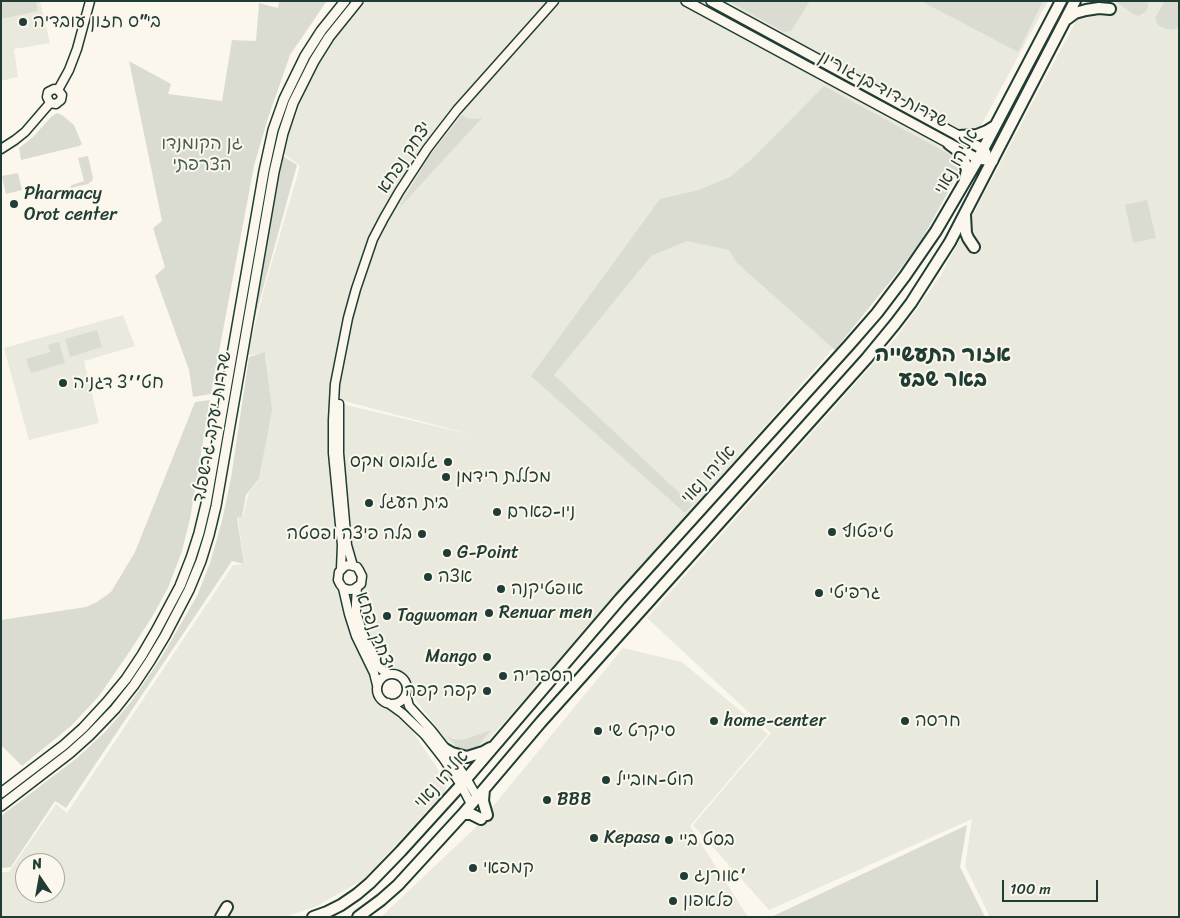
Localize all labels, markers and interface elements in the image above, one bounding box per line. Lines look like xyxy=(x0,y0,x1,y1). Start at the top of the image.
place label: בי"ס חזון עובדיה xyxy=(33,11,161,33)
marker: בי"ס חזון עובדיה xyxy=(17,16,29,28)
street label: שדרות דוד בן גוריון xyxy=(815,47,951,133)
street label: יצחק נפחא xyxy=(373,118,437,198)
street label: אליהו נאוי xyxy=(930,126,984,198)
park label: גן הקומנדו הצרפתי xyxy=(161,133,243,176)
place label: Pharmacy Orot center xyxy=(24,183,117,225)
marker: Pharmacy Orot center xyxy=(8,198,20,210)
district label: אזור התעשייה באר שבע xyxy=(875,342,1011,394)
street label: שדרות יעקב גרשפלד xyxy=(189,350,237,504)
place label: חט''צ דגניה xyxy=(73,372,164,394)
marker: חט''צ דגניה xyxy=(57,377,69,389)
street label: אליהו נאוי xyxy=(677,441,741,509)
place label: גלובוס מקס xyxy=(350,451,438,473)
marker: גלובוס מקס xyxy=(442,456,454,468)
place label: מכללת רידמן xyxy=(456,466,551,488)
marker: מכללת רידמן xyxy=(440,471,452,483)
place label: בית העגל xyxy=(379,492,449,514)
marker: בית העגל xyxy=(363,497,375,509)
place label: ניו-פארם xyxy=(507,501,575,523)
marker: ניו-פארם xyxy=(491,506,503,518)
place label: טיפטוף xyxy=(842,521,894,543)
place label: בלה פיצה ופסטה xyxy=(286,523,412,545)
marker: טיפטוף xyxy=(826,526,838,538)
marker: בלה פיצה ופסטה xyxy=(416,528,428,540)
place label: G-Point xyxy=(457,542,519,564)
marker: G-Point xyxy=(441,547,453,559)
place label: אצה xyxy=(438,566,472,588)
marker: אצה xyxy=(422,571,434,583)
place label: אופטיקנה xyxy=(511,578,583,600)
place label: גרפיטי xyxy=(829,582,881,604)
marker: אופטיקנה xyxy=(495,583,507,595)
marker: גרפיטי xyxy=(813,587,825,599)
street label: יצחק נפחא xyxy=(350,589,398,673)
place label: Renuar men xyxy=(499,602,592,624)
place label: Tagwoman xyxy=(397,605,478,627)
marker: Renuar men xyxy=(483,607,495,619)
marker: Tagwoman xyxy=(381,610,393,622)
place label: Mango xyxy=(425,646,477,668)
marker: Mango xyxy=(481,651,493,663)
place label: הספריה xyxy=(513,665,574,687)
marker: הספריה xyxy=(497,670,509,682)
place label: קפה קפה xyxy=(405,680,477,702)
marker: קפה קפה xyxy=(481,685,493,697)
place label: home-center xyxy=(724,710,826,732)
place label: חרסה xyxy=(915,710,961,732)
marker: home-center xyxy=(708,715,720,727)
marker: חרסה xyxy=(899,715,911,727)
place label: סיקרט שי xyxy=(608,720,676,742)
marker: סיקרט שי xyxy=(592,725,604,737)
street label: אליהו נאוי xyxy=(410,746,474,814)
place label: הוט-מובייל xyxy=(616,769,694,791)
marker: הוט-מובייל xyxy=(600,774,612,786)
place label: BBB xyxy=(557,789,591,811)
marker: BBB xyxy=(541,794,553,806)
place label: Kepasa xyxy=(604,827,660,849)
place label: בסט ביי xyxy=(679,829,735,851)
marker: Kepasa xyxy=(588,832,600,844)
marker: בסט ביי xyxy=(663,834,675,846)
text: N xyxy=(30,851,44,877)
north arrow xyxy=(15,853,65,903)
place label: קמפאי xyxy=(483,857,534,879)
marker: קמפאי xyxy=(467,862,479,874)
place label: אורנג' xyxy=(694,865,746,887)
marker: אורנג' xyxy=(678,870,690,882)
scale bar xyxy=(1005,870,1101,902)
text: 100 m xyxy=(1010,876,1051,902)
place label: פלאפון xyxy=(683,890,733,912)
marker: פלאפון xyxy=(667,895,679,907)

